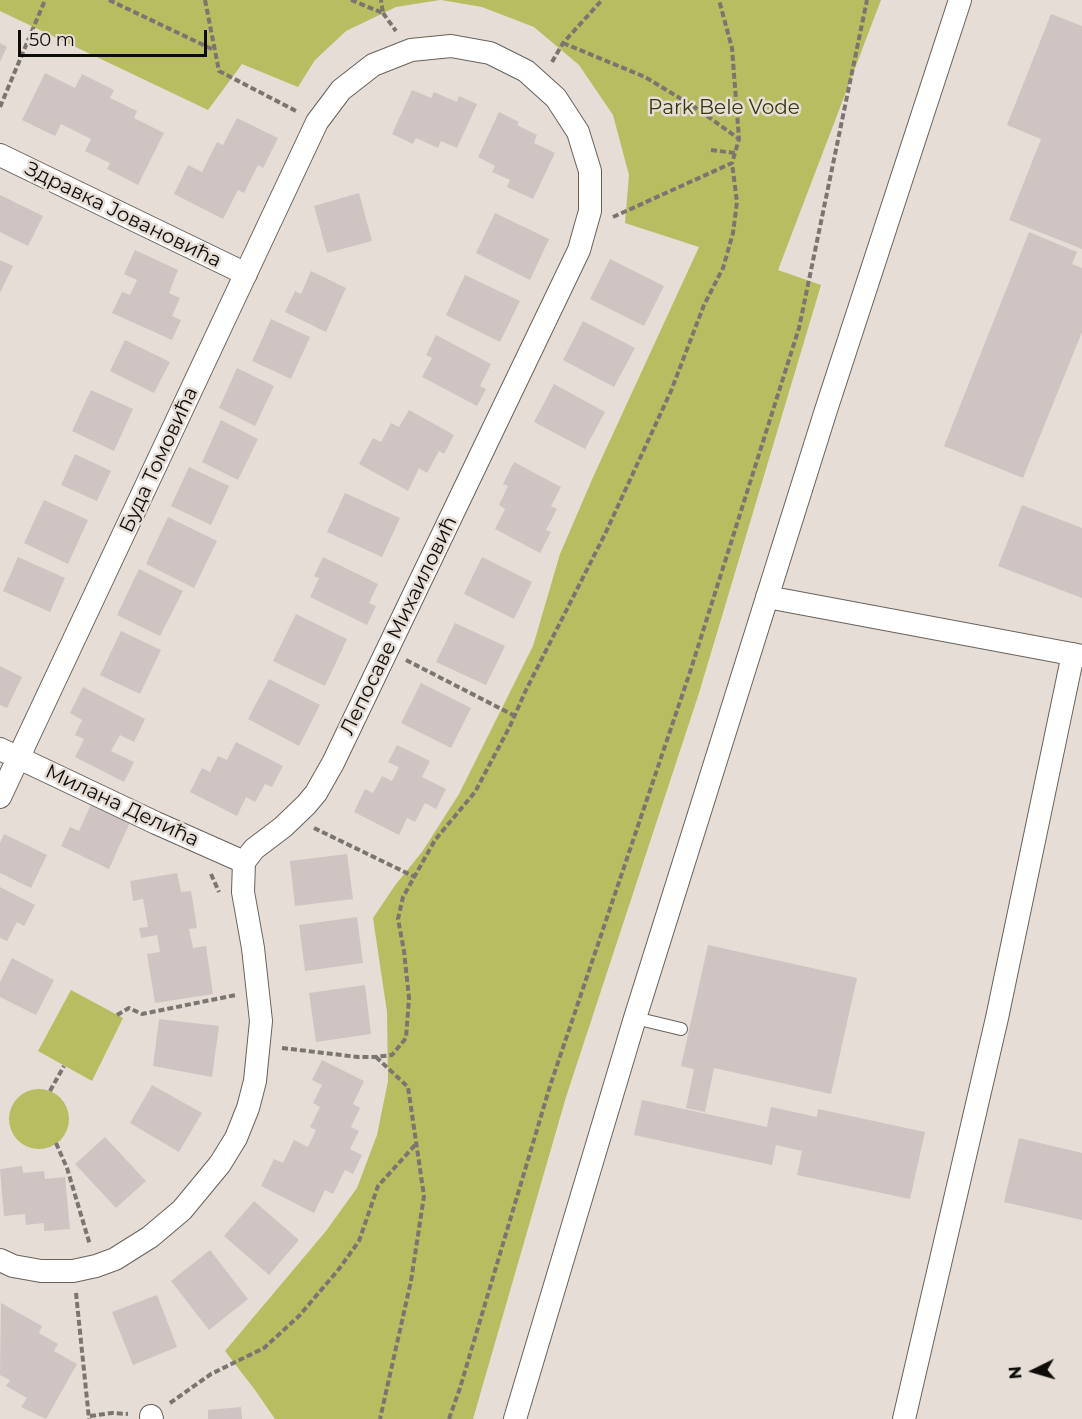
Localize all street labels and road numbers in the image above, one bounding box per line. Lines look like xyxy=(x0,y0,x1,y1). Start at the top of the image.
street label: Здравка Јовановића xyxy=(21,157,225,273)
street label: Буда Томовића xyxy=(115,383,203,537)
street label: Лепосаве Михаиловић xyxy=(336,513,462,739)
street label: Милана Делића xyxy=(41,760,203,852)

